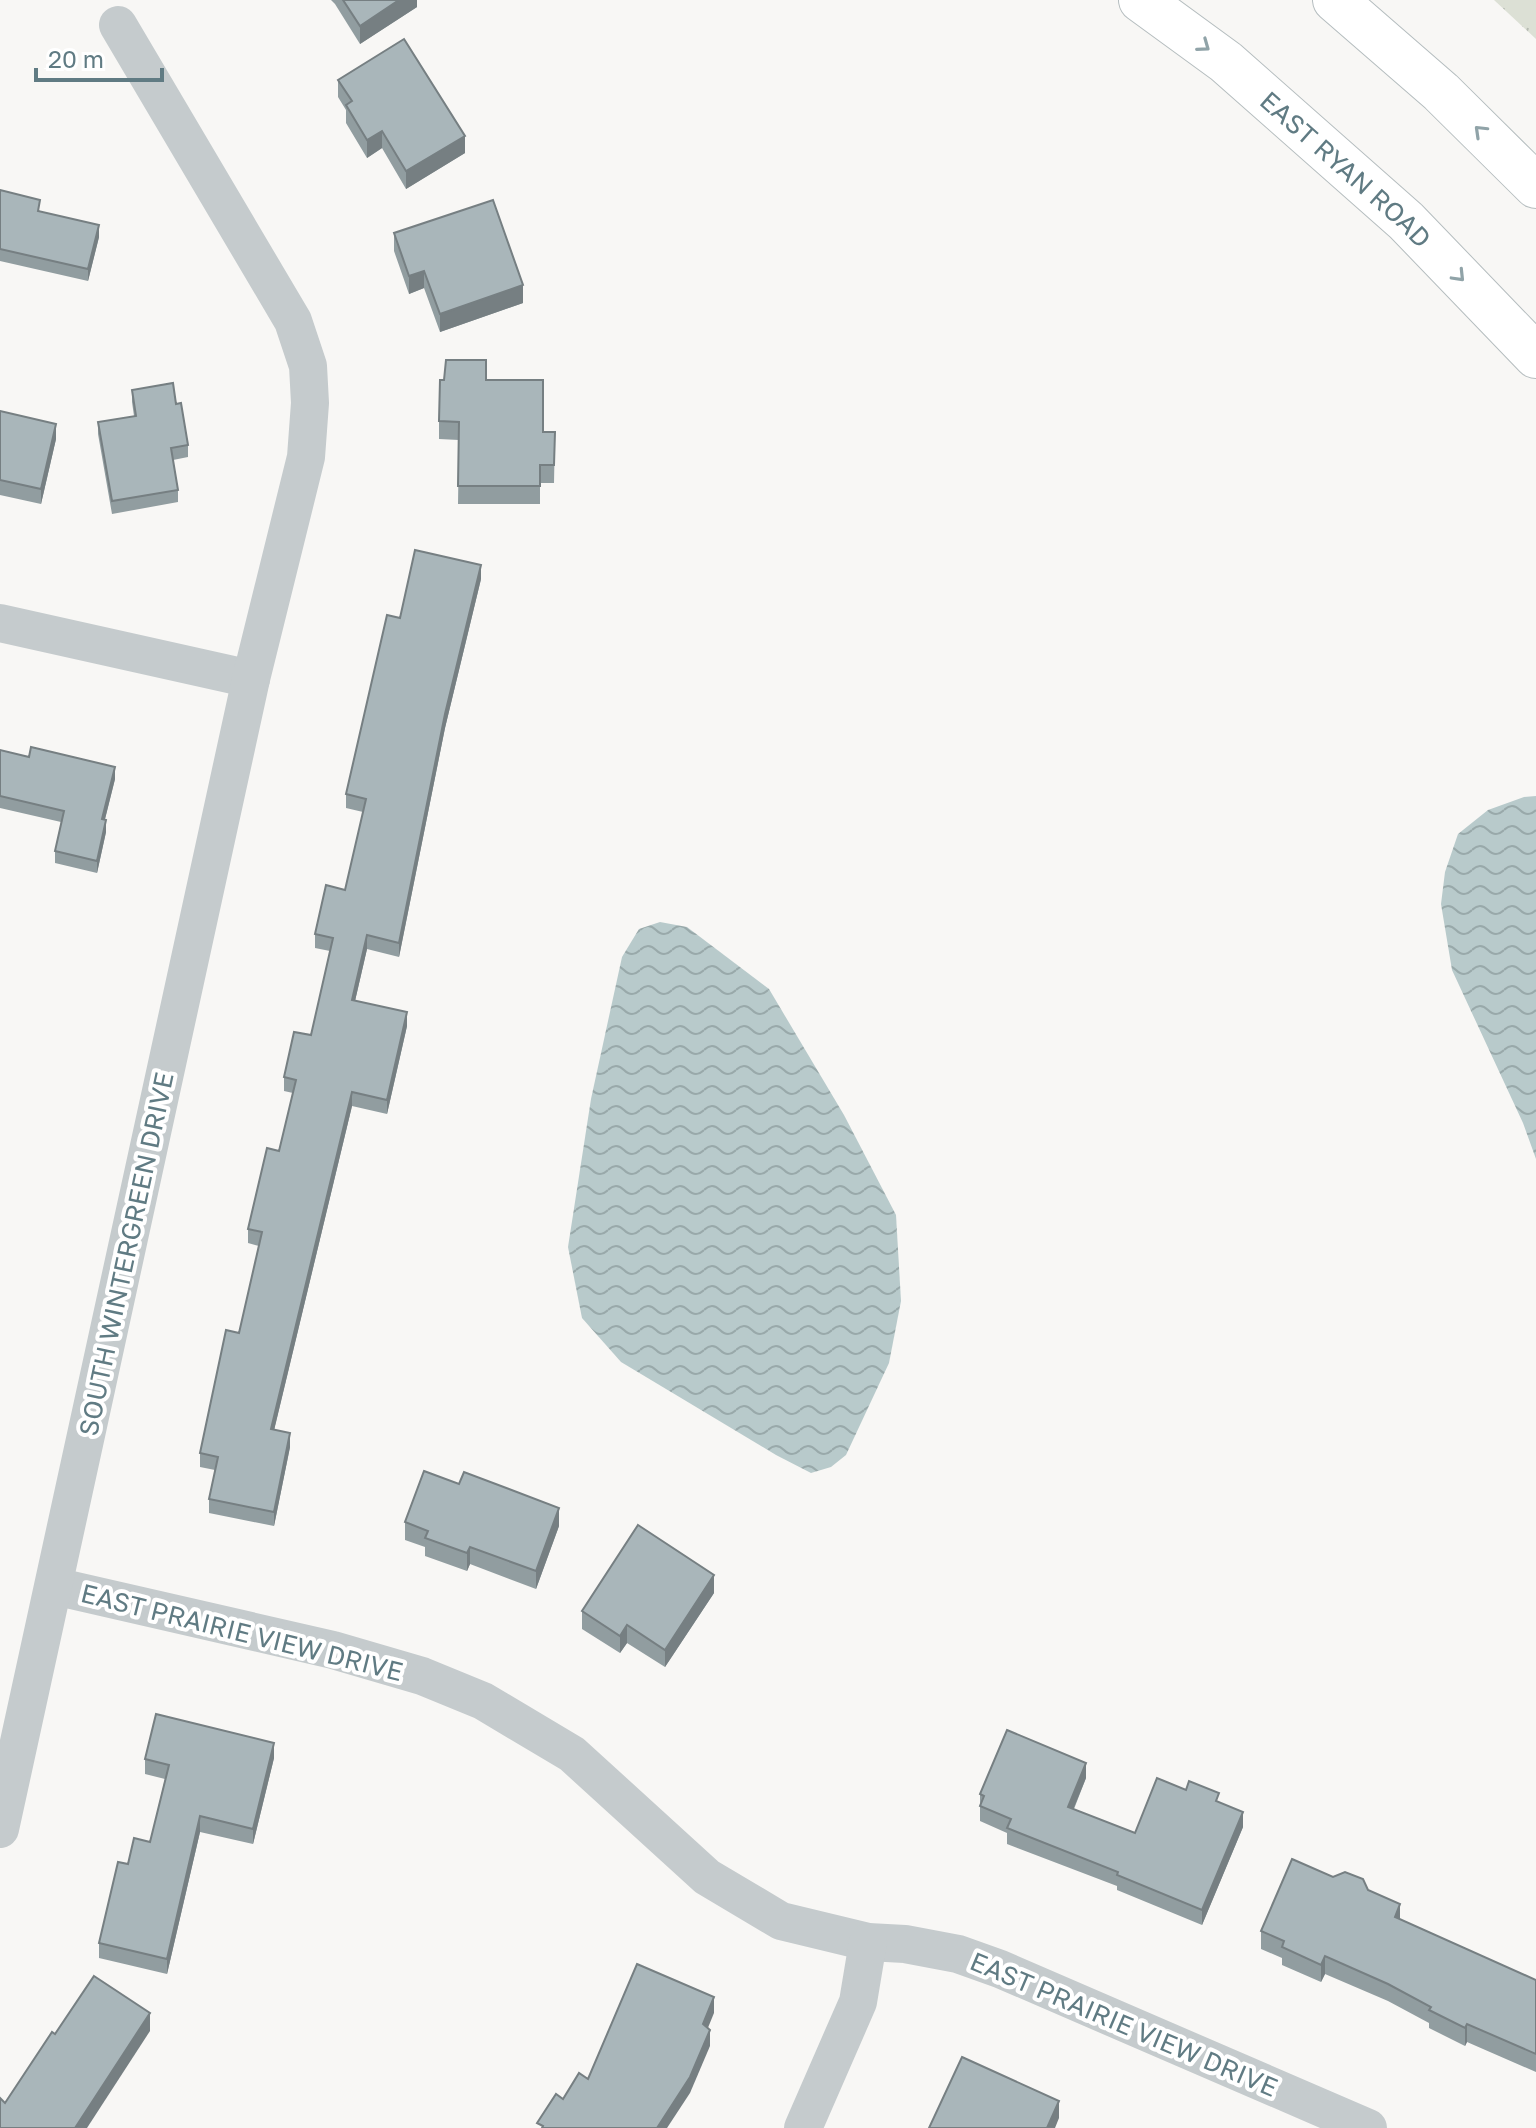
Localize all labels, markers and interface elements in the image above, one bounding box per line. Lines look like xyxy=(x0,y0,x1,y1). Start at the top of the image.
scale bar xyxy=(36,32,162,82)
one-way arrow xyxy=(1195,36,1210,51)
text: 20 m xyxy=(48,44,104,73)
street label: EAST RYAN ROAD xyxy=(1254,84,1438,253)
one-way arrow xyxy=(1475,126,1489,140)
one-way arrow xyxy=(1450,267,1464,281)
street label: SOUTH WINTERGREEN DRIVE xyxy=(72,1069,180,1439)
street label: EAST PRAIRIE VIEW DRIVE xyxy=(78,1577,406,1687)
street label: EAST PRAIRIE VIEW DRIVE xyxy=(966,1945,1282,2103)

